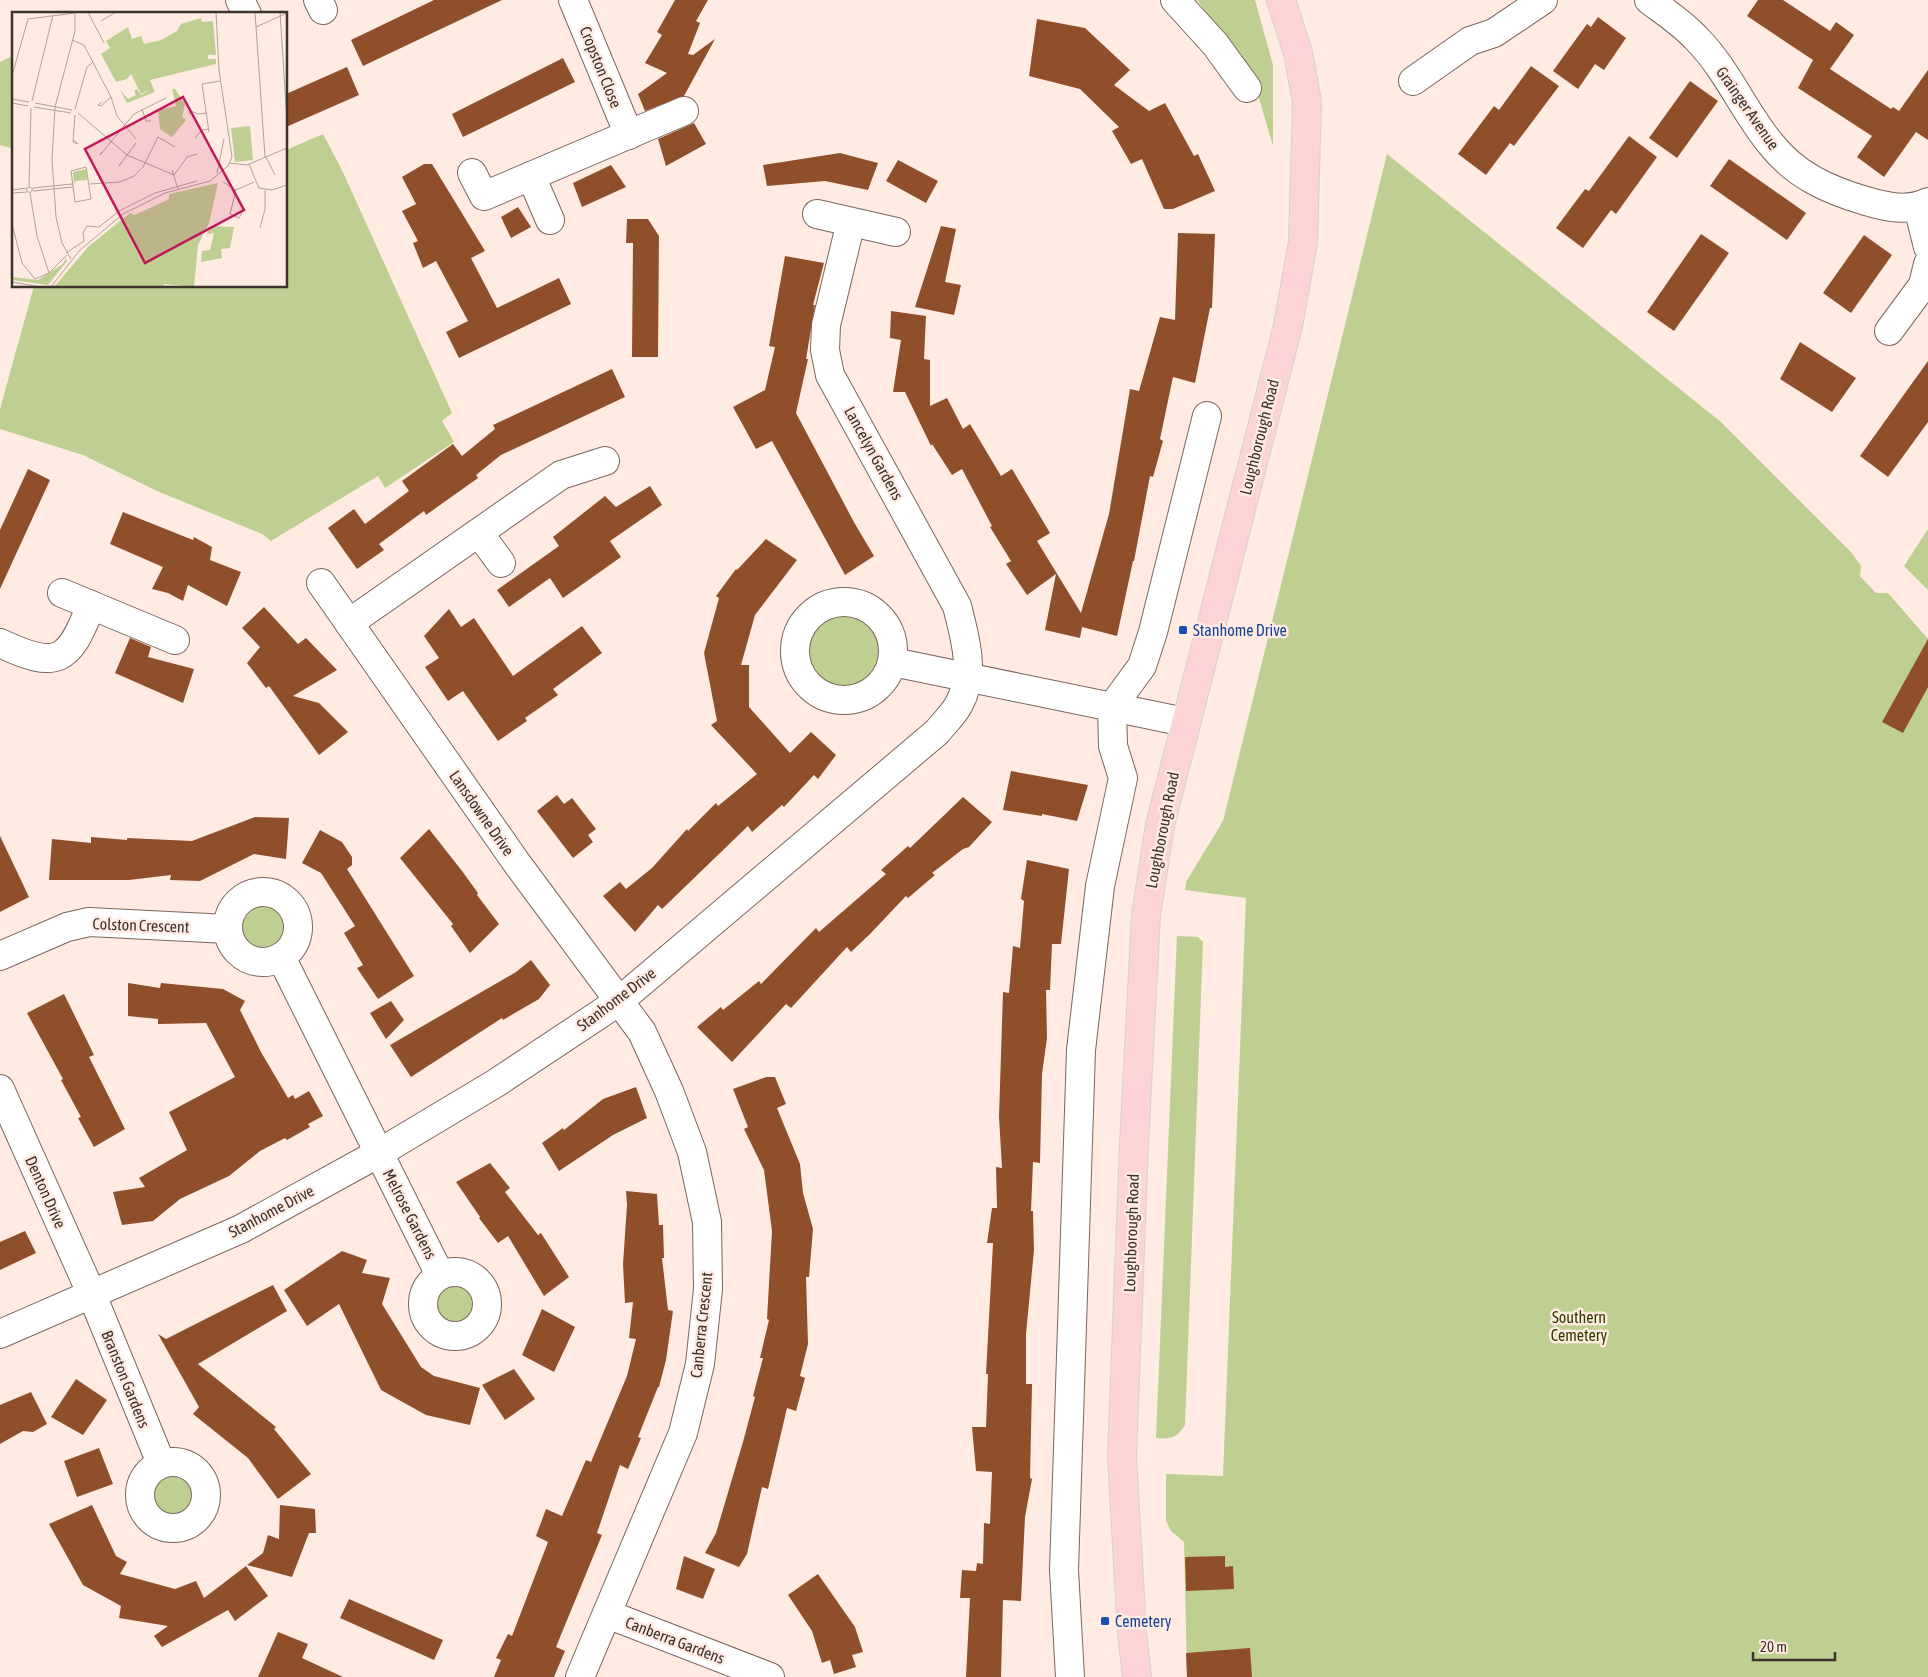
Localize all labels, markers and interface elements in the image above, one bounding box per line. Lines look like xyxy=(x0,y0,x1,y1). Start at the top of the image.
inset map xyxy=(12,12,288,288)
street label: Cropston Close xyxy=(576,24,626,111)
street label: Grainger Avenue xyxy=(1712,63,1783,153)
street label: Loughborough Road xyxy=(1236,377,1283,497)
street label: Lancelyn Gardens xyxy=(840,403,907,504)
place label: Stanhome Drive xyxy=(1193,621,1287,639)
marker: Stanhome Drive xyxy=(1177,624,1189,636)
street label: Lansdowne Drive xyxy=(446,767,518,859)
street label: Loughborough Road xyxy=(1142,770,1183,890)
street label: Colston Crescent xyxy=(92,914,190,936)
street label: Stanhome Drive xyxy=(573,964,659,1034)
street label: Denton Drive xyxy=(22,1153,70,1231)
street label: Melrose Gardens xyxy=(380,1166,441,1262)
street label: Loughborough Road xyxy=(1120,1173,1143,1293)
street label: Stanhome Drive xyxy=(225,1181,317,1241)
street label: Canberra Crescent xyxy=(686,1271,716,1379)
park label: Southern Cemetery xyxy=(1551,1308,1608,1345)
street label: Branston Gardens xyxy=(98,1328,154,1431)
place label: Cemetery xyxy=(1115,1612,1172,1631)
street label: Canberra Gardens xyxy=(623,1613,728,1667)
marker: Cemetery xyxy=(1099,1615,1111,1627)
scale bar xyxy=(1753,1630,1836,1662)
text: 20 m xyxy=(1760,1638,1787,1655)

